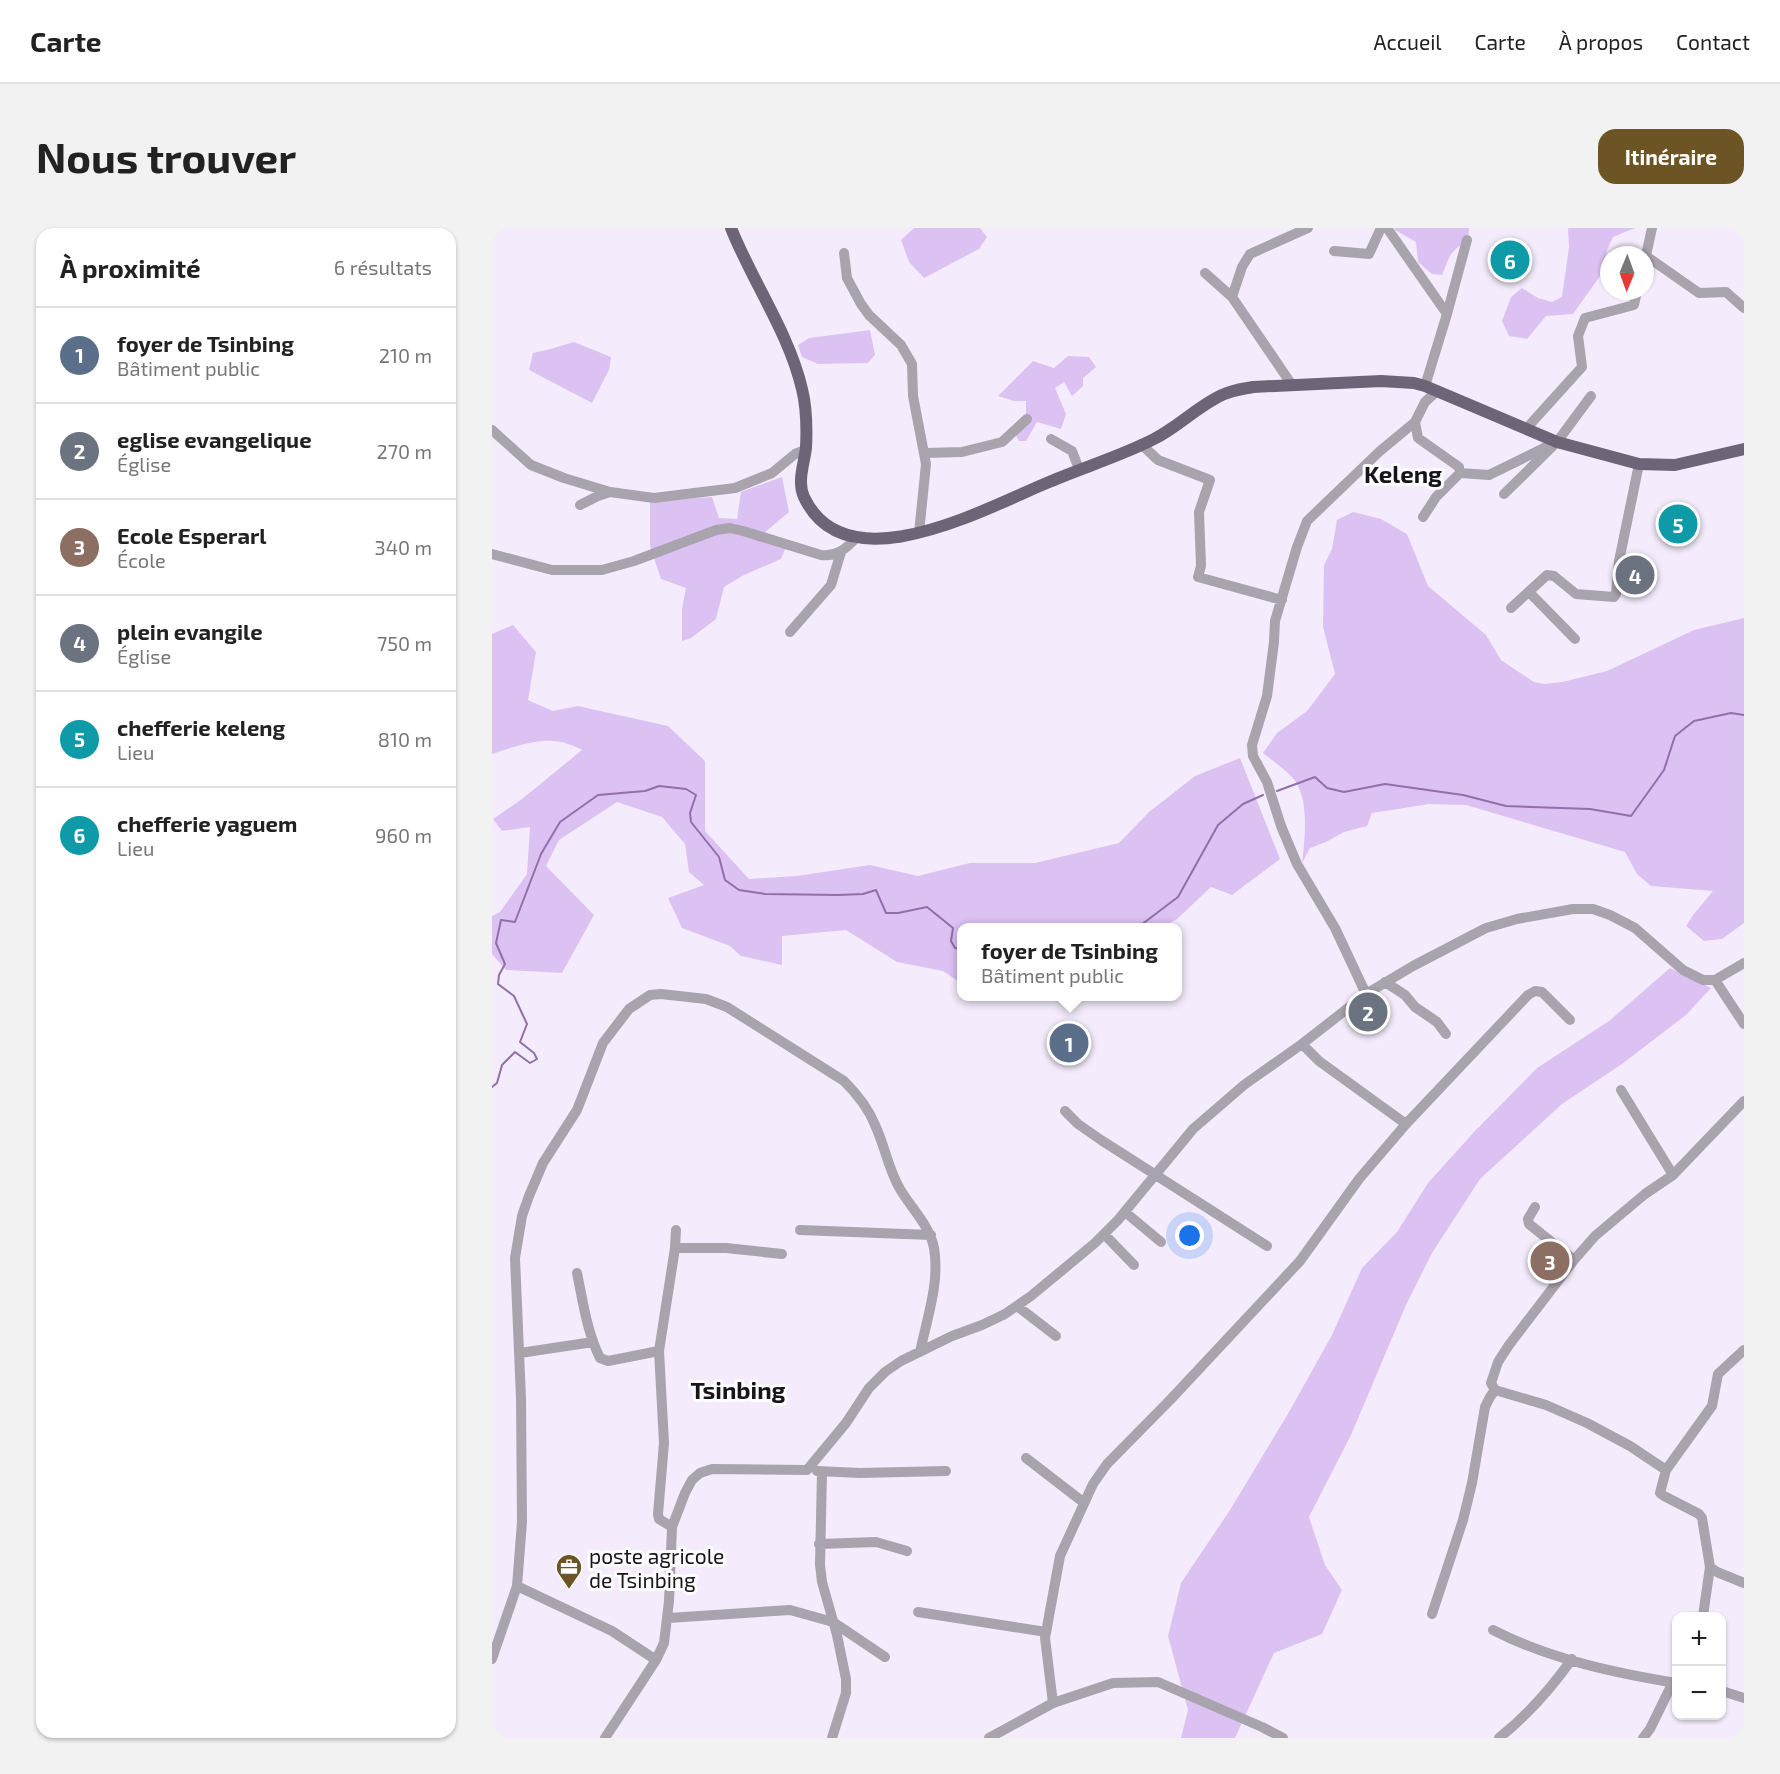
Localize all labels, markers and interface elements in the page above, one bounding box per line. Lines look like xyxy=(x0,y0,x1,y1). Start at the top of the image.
text: Carte xyxy=(30,24,102,58)
text: Accueil xyxy=(1373,29,1442,54)
text: Carte xyxy=(1475,29,1526,54)
text: À propos xyxy=(1559,29,1643,54)
text: Contact xyxy=(1676,29,1750,54)
button: Itinéraire xyxy=(1598,129,1744,184)
text: Nous trouver xyxy=(36,131,296,181)
pin: 6 xyxy=(1490,237,1530,282)
north arrow xyxy=(1600,246,1654,300)
text: À proximité xyxy=(60,252,201,283)
text: 6 résultats xyxy=(334,255,432,279)
text: foyer de Tsinbing xyxy=(117,330,294,356)
text: 1 xyxy=(75,343,84,367)
text: 210 m xyxy=(379,343,432,367)
text: Bâtiment public xyxy=(117,356,260,380)
text: eglise evangelique xyxy=(117,426,312,452)
text: 2 xyxy=(74,439,85,463)
text: 270 m xyxy=(376,439,432,463)
text: Église xyxy=(117,452,171,476)
district label: Keleng xyxy=(1364,459,1442,488)
pin: 5 xyxy=(1658,502,1698,546)
text: Ecole Esperarl xyxy=(117,522,267,548)
text: 3 xyxy=(74,535,85,559)
text: 340 m xyxy=(375,535,432,559)
text: École xyxy=(117,548,166,572)
pin: 4 xyxy=(1616,552,1654,598)
text: plein evangile xyxy=(117,618,263,644)
text: 4 xyxy=(73,631,86,655)
text: 750 m xyxy=(377,631,432,655)
text: Église xyxy=(117,644,171,668)
text: chefferie keleng xyxy=(117,714,285,740)
text: 5 xyxy=(74,727,85,751)
text: 810 m xyxy=(378,727,432,751)
text: Lieu xyxy=(117,740,154,764)
text: chefferie yaguem xyxy=(117,810,297,836)
text: 6 xyxy=(74,823,85,847)
text: 960 m xyxy=(375,823,432,847)
text: Lieu xyxy=(117,836,154,860)
popup xyxy=(957,923,1182,1001)
text: foyer de Tsinbing xyxy=(981,937,1158,963)
text: Bâtiment public xyxy=(981,963,1124,987)
pin: 2 xyxy=(1348,990,1388,1034)
pin: 1 xyxy=(1050,1020,1088,1066)
your location xyxy=(1175,1221,1204,1250)
pin: 3 xyxy=(1530,1238,1570,1284)
district label: Tsinbing xyxy=(690,1375,786,1404)
place label: poste agricole de Tsinbing xyxy=(589,1543,724,1592)
office icon: poste agricole de Tsinbing xyxy=(554,1552,584,1590)
map controls xyxy=(1672,1612,1726,1720)
button: + xyxy=(1672,1612,1726,1666)
button: − xyxy=(1672,1666,1726,1720)

